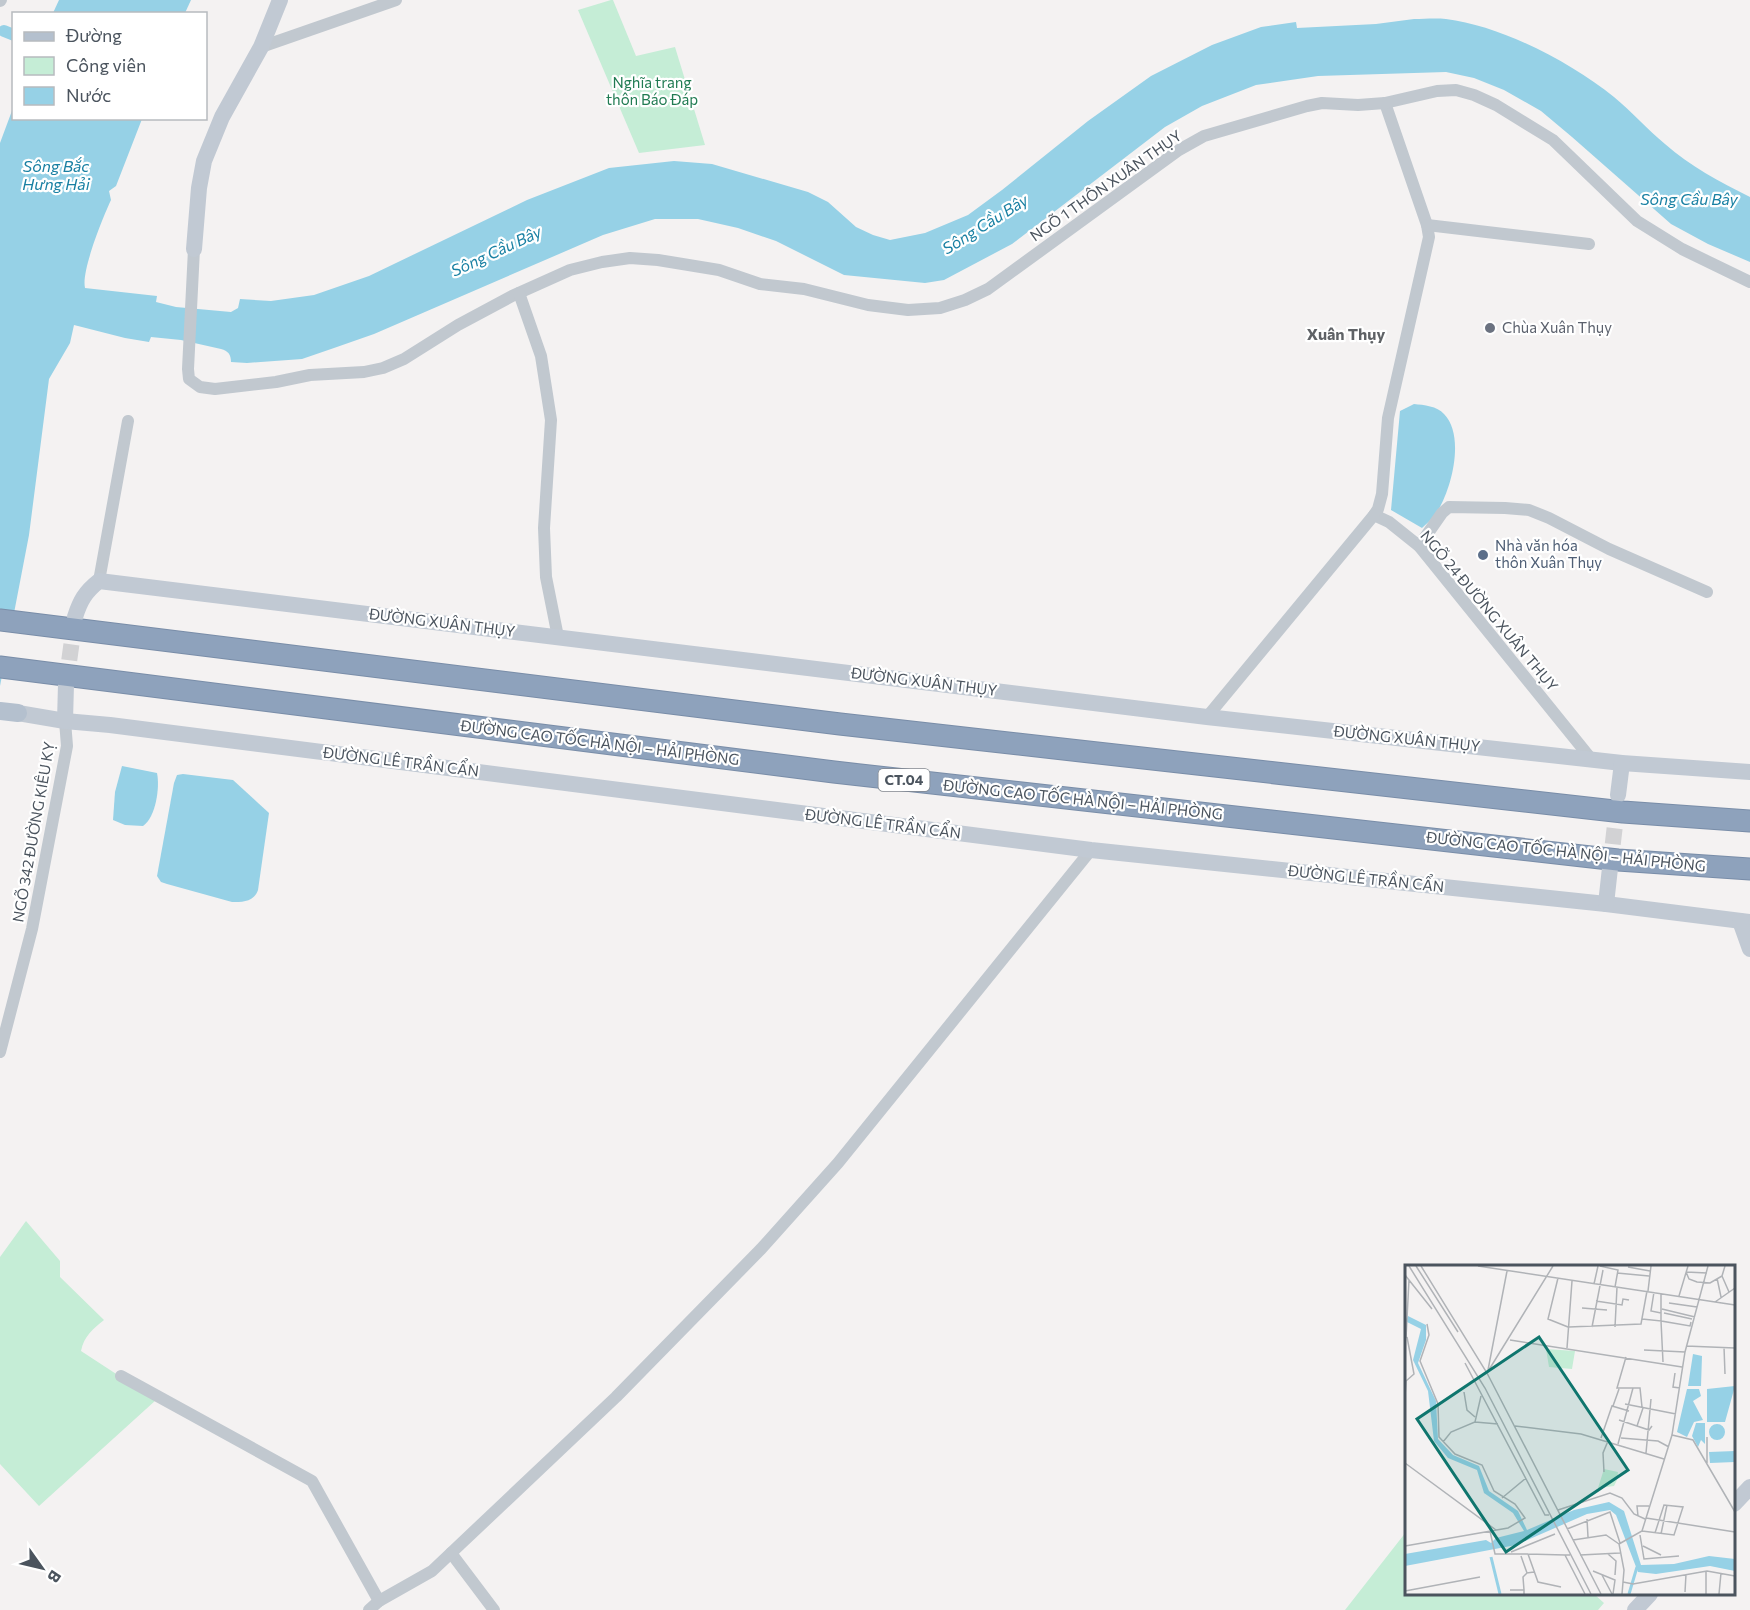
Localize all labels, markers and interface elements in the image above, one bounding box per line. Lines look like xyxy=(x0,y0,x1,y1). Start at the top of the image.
legend xyxy=(12,12,207,120)
text: Đường xyxy=(65,24,122,46)
text: Công viên xyxy=(66,54,146,76)
park label: Nghĩa trang thôn Báo Đáp xyxy=(606,73,698,108)
text: Nước xyxy=(66,84,111,106)
street label: NGÕ 1 THÔN XUÂN THỤY xyxy=(1026,125,1185,244)
water label: Sông Bắc Hưng Hải xyxy=(22,156,91,193)
water label: Sông Cầu Bây xyxy=(938,189,1032,258)
water label: Sông Cầu Bây xyxy=(1640,189,1739,208)
water label: Sông Cầu Bây xyxy=(448,221,545,280)
place label: Chùa Xuân Thụy xyxy=(1502,318,1612,336)
marker: Chùa Xuân Thụy xyxy=(1483,321,1497,335)
district label: Xuân Thụy xyxy=(1307,324,1385,344)
street label: NGÕ 24 ĐƯỜNG XUÂN THỤY xyxy=(1417,526,1563,695)
place label: Nhà văn hóa thôn Xuân Thụy xyxy=(1495,536,1602,571)
marker: Nhà văn hóa thôn Xuân Thụy xyxy=(1476,548,1490,562)
street label: ĐƯỜNG XUÂN THỤY xyxy=(367,603,517,640)
street label: ĐƯỜNG XUÂN THỤY xyxy=(849,662,999,699)
street label: ĐƯỜNG CAO TỐC HÀ NỘI – HẢI PHÒNG xyxy=(459,713,741,768)
street label: ĐƯỜNG XUÂN THỤY xyxy=(1332,720,1482,755)
street label: ĐƯỜNG LÊ TRẦN CẨN xyxy=(321,739,480,779)
street label: NGÕ 342 ĐƯỜNG KIÊU KỴ xyxy=(7,740,58,924)
road number: CT.04 xyxy=(878,769,930,791)
street label: ĐƯỜNG CAO TỐC HÀ NỘI – HẢI PHÒNG xyxy=(942,772,1224,823)
street label: ĐƯỜNG LÊ TRẦN CẨN xyxy=(803,801,962,841)
street label: ĐƯỜNG CAO TỐC HÀ NỘI – HẢI PHÒNG xyxy=(1425,824,1707,875)
street label: ĐƯỜNG LÊ TRẦN CẨN xyxy=(1286,858,1445,895)
inset map xyxy=(1405,1265,1735,1595)
north arrow xyxy=(12,1538,72,1598)
text: B xyxy=(44,1567,66,1587)

